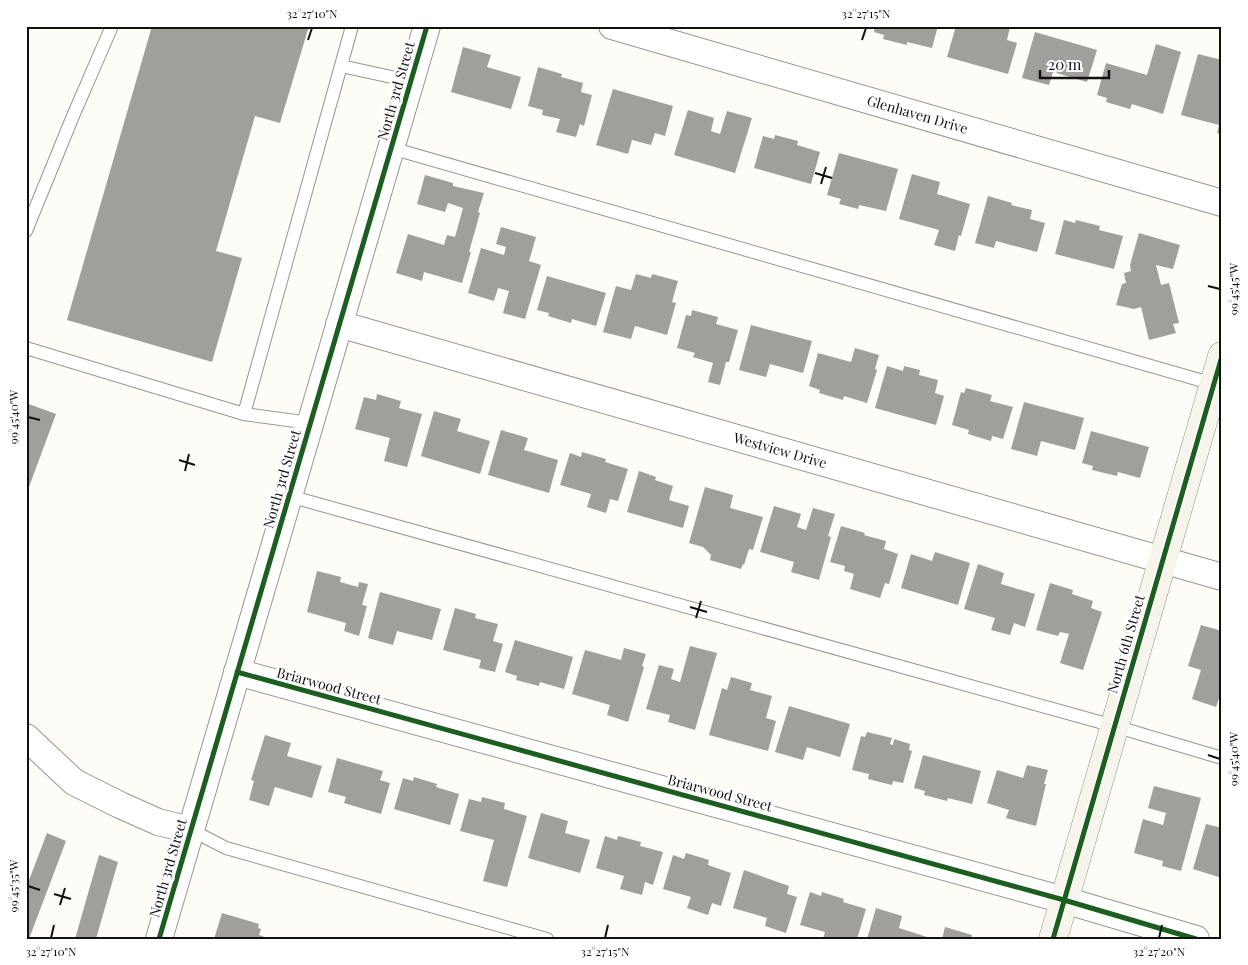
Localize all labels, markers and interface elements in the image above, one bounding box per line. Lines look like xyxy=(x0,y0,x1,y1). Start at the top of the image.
text: 32°27'10"N xyxy=(286,5,338,21)
text: 32°27'15"N xyxy=(842,5,891,21)
street label: North 3rd Street xyxy=(372,38,419,142)
scale bar xyxy=(1040,48,1109,80)
text: 20 m xyxy=(1048,54,1082,74)
street label: Glenhaven Drive xyxy=(865,90,970,138)
text: 99°45'45"W xyxy=(1225,263,1241,315)
text: 99°45'40"W xyxy=(5,390,21,444)
street label: North 3rd Street xyxy=(258,426,305,530)
street label: Westview Drive xyxy=(731,427,829,472)
street label: North 6th Street xyxy=(1102,591,1149,695)
street label: Briarwood Street xyxy=(275,662,384,709)
text: 99°45'40"W xyxy=(1225,732,1241,786)
street label: Briarwood Street xyxy=(666,769,775,816)
street label: North 3rd Street xyxy=(144,815,191,919)
text: 99°45'35"W xyxy=(5,859,21,912)
text: 32°27'10"N xyxy=(25,943,77,959)
text: 32°27'15"N xyxy=(581,943,630,959)
text: 32°27'20"N xyxy=(1133,943,1186,959)

